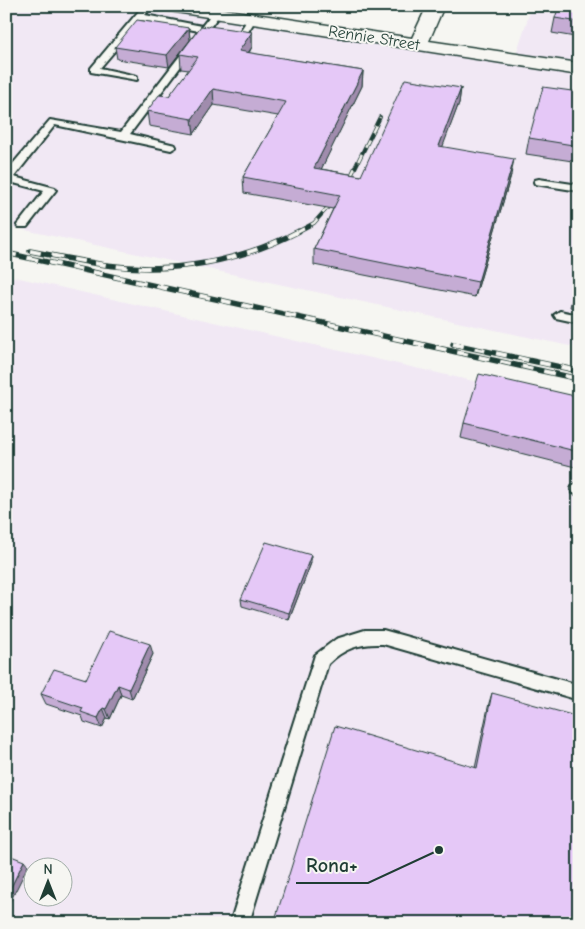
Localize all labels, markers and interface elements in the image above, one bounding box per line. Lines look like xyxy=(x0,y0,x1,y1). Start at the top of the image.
street label: Rennie Street xyxy=(327,22,421,54)
callout: Rona+ xyxy=(296,848,368,883)
text: Rona+ xyxy=(306,854,358,877)
north arrow xyxy=(22,856,72,906)
text: N xyxy=(43,861,53,878)

